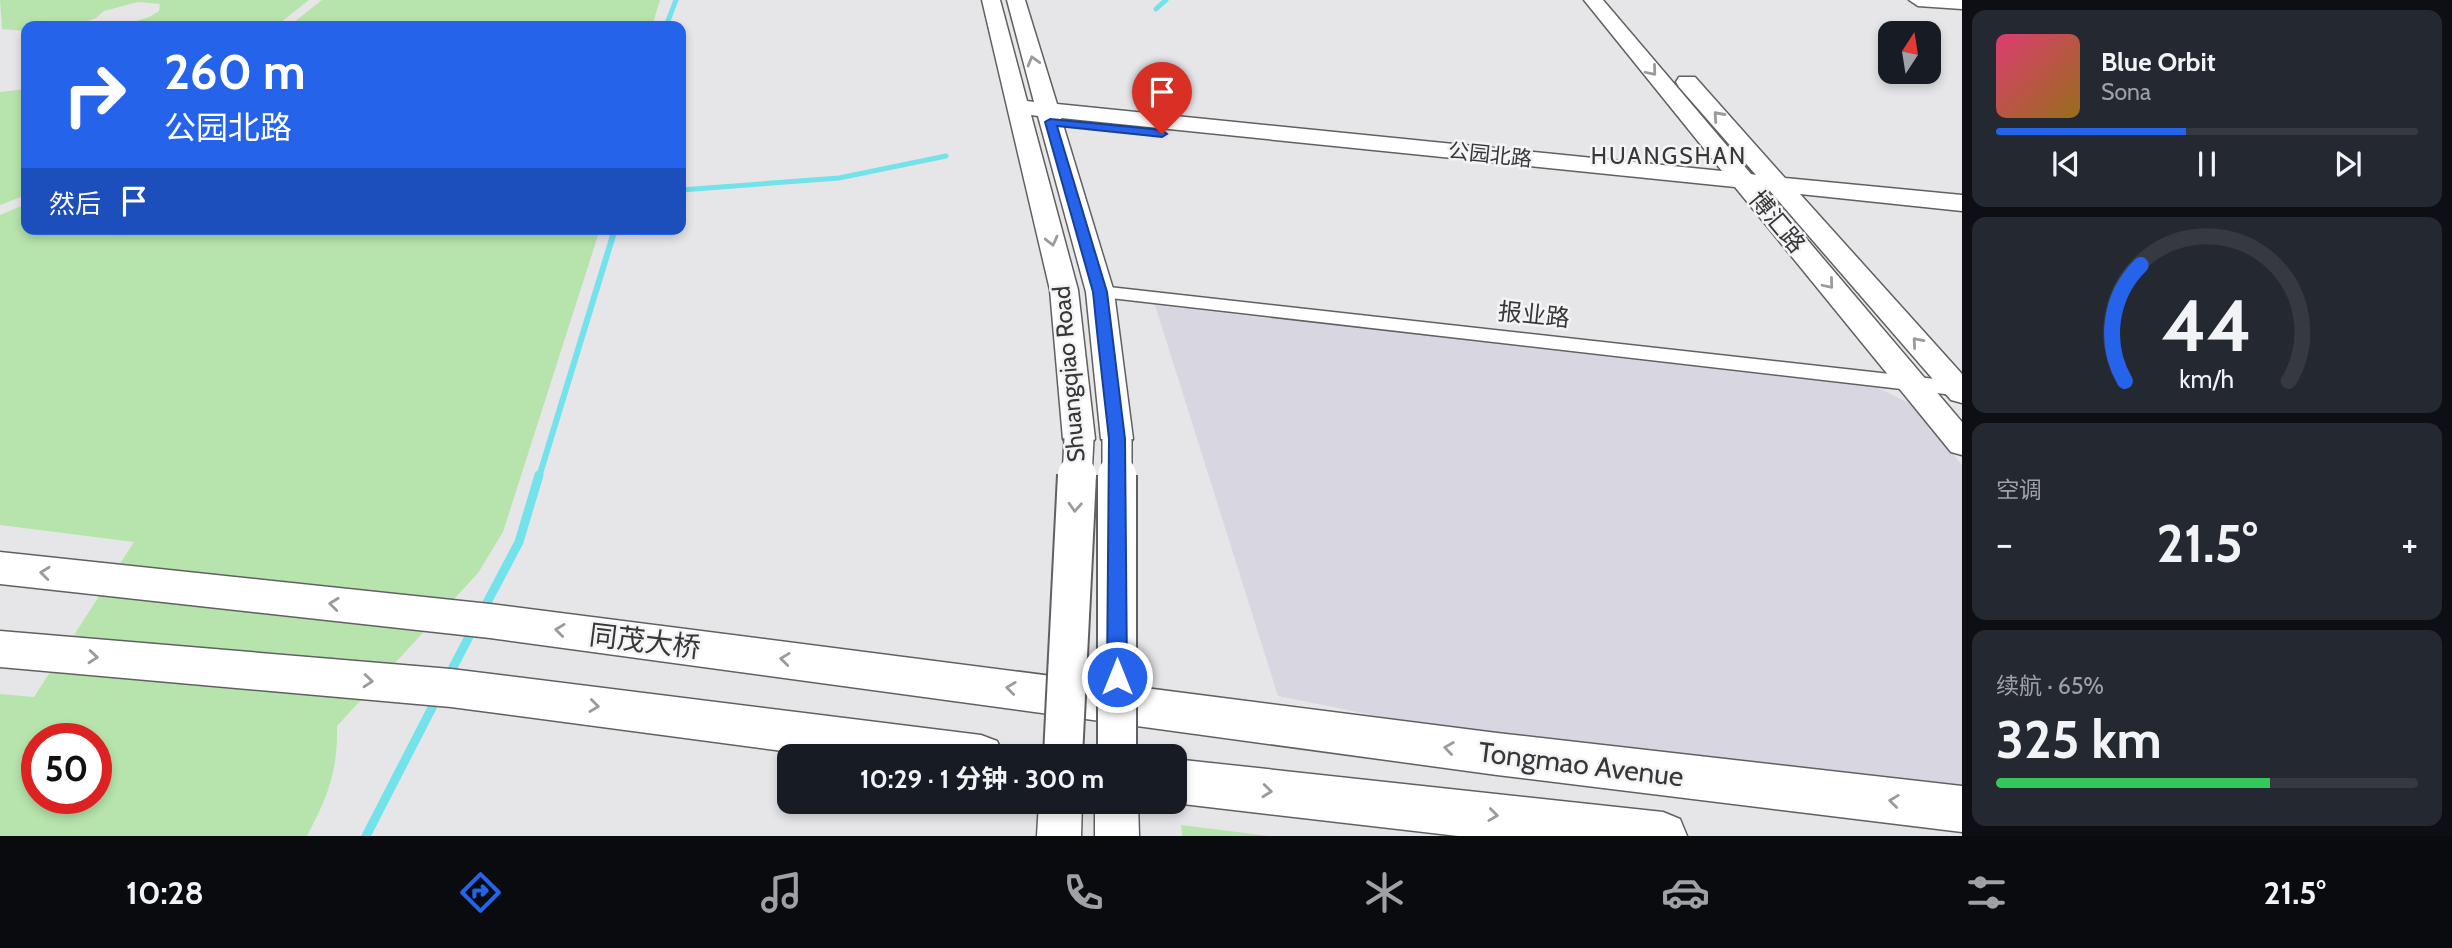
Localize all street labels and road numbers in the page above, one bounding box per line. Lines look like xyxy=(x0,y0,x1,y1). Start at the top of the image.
street label: 公园北路 xyxy=(1447,138,1533,171)
street label: 博汇路 xyxy=(1743,185,1812,259)
street label: Shuangqiao Road xyxy=(1046,285,1091,463)
street label: 报业路 xyxy=(1497,296,1571,333)
street label: 同茂大桥 xyxy=(587,617,703,665)
street label: Tongmao Avenue xyxy=(1477,735,1685,793)

